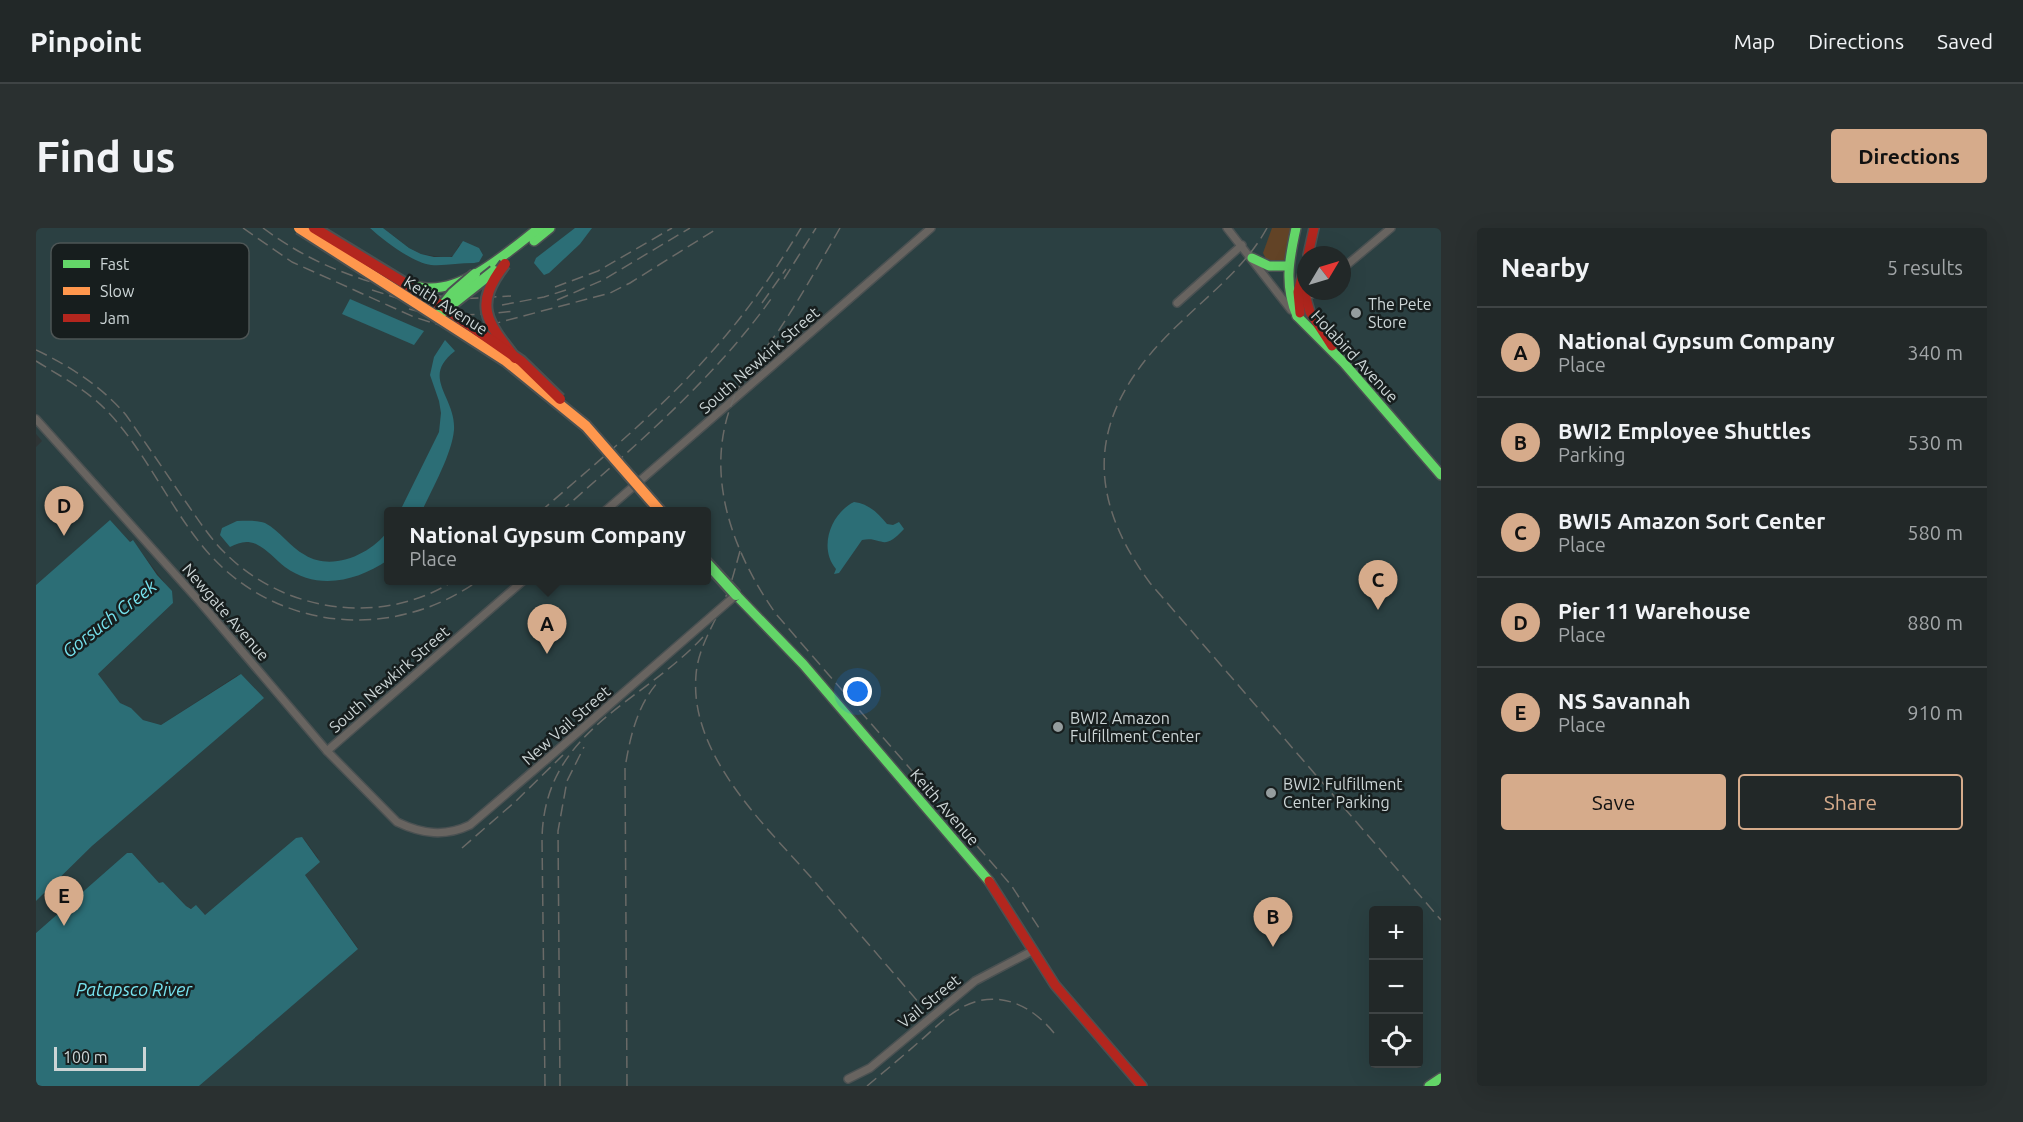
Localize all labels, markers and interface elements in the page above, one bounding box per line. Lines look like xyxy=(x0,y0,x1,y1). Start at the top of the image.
text: Pinpoint xyxy=(30,26,142,57)
text: Map xyxy=(1734,29,1775,53)
text: Directions xyxy=(1808,29,1904,53)
text: Saved xyxy=(1937,29,1993,53)
button: Directions xyxy=(1831,129,1987,183)
text: Find us xyxy=(36,133,175,180)
legend xyxy=(51,243,249,339)
north arrow xyxy=(1297,246,1351,300)
text: Nearby xyxy=(1501,253,1589,282)
text: Fast xyxy=(100,255,130,273)
text: 5 results xyxy=(1887,256,1963,279)
street label: Keith Avenue xyxy=(401,272,491,338)
text: Slow xyxy=(100,282,135,300)
place label: The Pete Store xyxy=(1368,295,1432,331)
street label: South Newkirk Street xyxy=(695,303,823,417)
street label: Holabird Avenue xyxy=(1308,306,1402,406)
marker: The Pete Store xyxy=(1349,306,1363,320)
text: Jam xyxy=(100,309,130,327)
text: National Gypsum Company xyxy=(1558,328,1835,353)
text: A xyxy=(1513,341,1528,364)
text: 340 m xyxy=(1907,341,1963,364)
text: Place xyxy=(1558,353,1606,376)
text: BWI2 Employee Shuttles xyxy=(1558,418,1811,443)
text: B xyxy=(1514,431,1527,454)
text: 530 m xyxy=(1907,431,1963,454)
text: Parking xyxy=(1558,443,1626,466)
pin: D xyxy=(45,486,84,536)
popup xyxy=(384,507,711,585)
text: BWI5 Amazon Sort Center xyxy=(1558,508,1825,533)
text: C xyxy=(1514,521,1527,544)
text: 580 m xyxy=(1907,521,1963,544)
text: National Gypsum Company xyxy=(409,522,686,547)
text: Place xyxy=(1558,533,1606,556)
text: Place xyxy=(409,547,457,570)
street label: Newgate Avenue xyxy=(179,560,273,664)
pin: C xyxy=(1358,560,1398,610)
water label: Gorsuch Creek xyxy=(58,575,161,661)
text: Pier 11 Warehouse xyxy=(1558,598,1751,623)
pin: A xyxy=(528,604,566,654)
text: D xyxy=(1513,611,1528,634)
text: 880 m xyxy=(1907,611,1963,634)
street label: South Newkirk Street xyxy=(325,622,453,736)
text: Place xyxy=(1558,623,1606,646)
your location xyxy=(843,677,872,706)
street label: New Vail Street xyxy=(518,681,614,768)
text: NS Savannah xyxy=(1558,688,1691,713)
text: E xyxy=(1515,701,1526,724)
text: 910 m xyxy=(1907,701,1963,724)
place label: BWI2 Amazon Fulfillment Center xyxy=(1070,709,1201,745)
text: Place xyxy=(1558,713,1606,736)
marker: BWI2 Amazon Fulfillment Center xyxy=(1051,720,1065,734)
street label: Keith Avenue xyxy=(907,765,983,849)
button: Save xyxy=(1501,774,1726,830)
button: Share xyxy=(1738,774,1963,830)
place label: BWI2 Fulfillment Center Parking xyxy=(1283,775,1403,811)
marker: BWI2 Fulfillment Center Parking xyxy=(1264,786,1278,800)
pin: E xyxy=(45,876,84,926)
pin: B xyxy=(1254,898,1292,947)
map controls xyxy=(1369,906,1423,1068)
button: + xyxy=(1369,906,1423,960)
button: − xyxy=(1369,960,1423,1014)
street label: Vail Street xyxy=(894,970,964,1031)
water label: Patapsco River xyxy=(76,979,193,999)
button: locate xyxy=(1369,1014,1423,1068)
scale bar xyxy=(54,1044,146,1072)
text: 100 m xyxy=(63,1048,108,1066)

